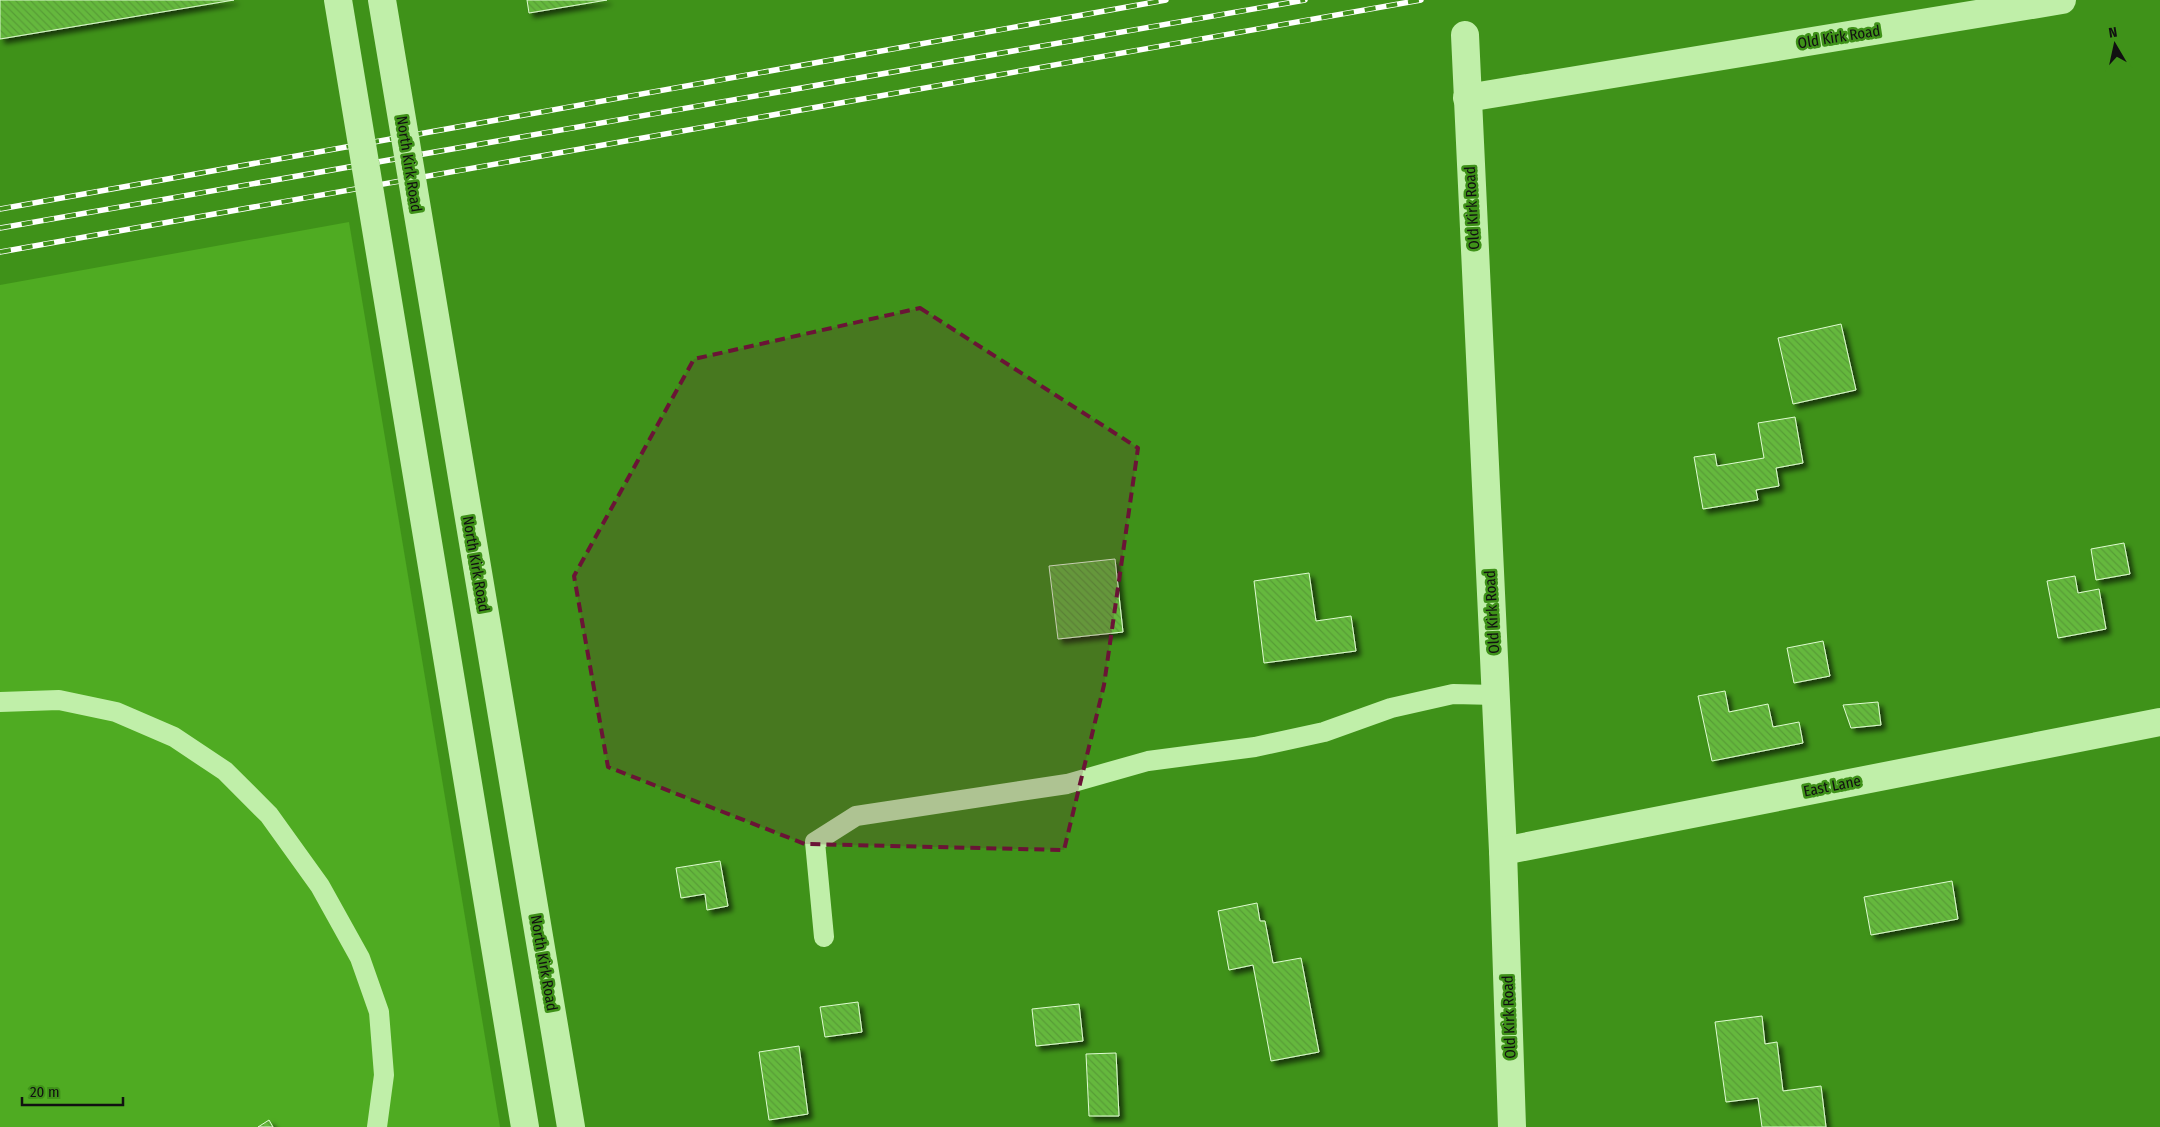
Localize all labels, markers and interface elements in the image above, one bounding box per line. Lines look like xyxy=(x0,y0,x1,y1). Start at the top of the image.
north arrow xyxy=(2090,20,2140,70)
street label: Old Kirk Road xyxy=(1796,22,1882,52)
text: N xyxy=(2108,24,2119,42)
street label: North Kirk Road xyxy=(393,115,425,213)
street label: Old Kirk Road xyxy=(1461,166,1483,250)
street label: North Kirk Road xyxy=(459,515,493,613)
street label: Old Kirk Road xyxy=(1481,570,1503,654)
street label: East Lane xyxy=(1802,772,1862,800)
street label: North Kirk Road xyxy=(527,914,561,1012)
street label: Old Kirk Road xyxy=(1499,975,1519,1059)
scale bar xyxy=(22,1074,124,1106)
text: 20 m xyxy=(30,1083,60,1101)

